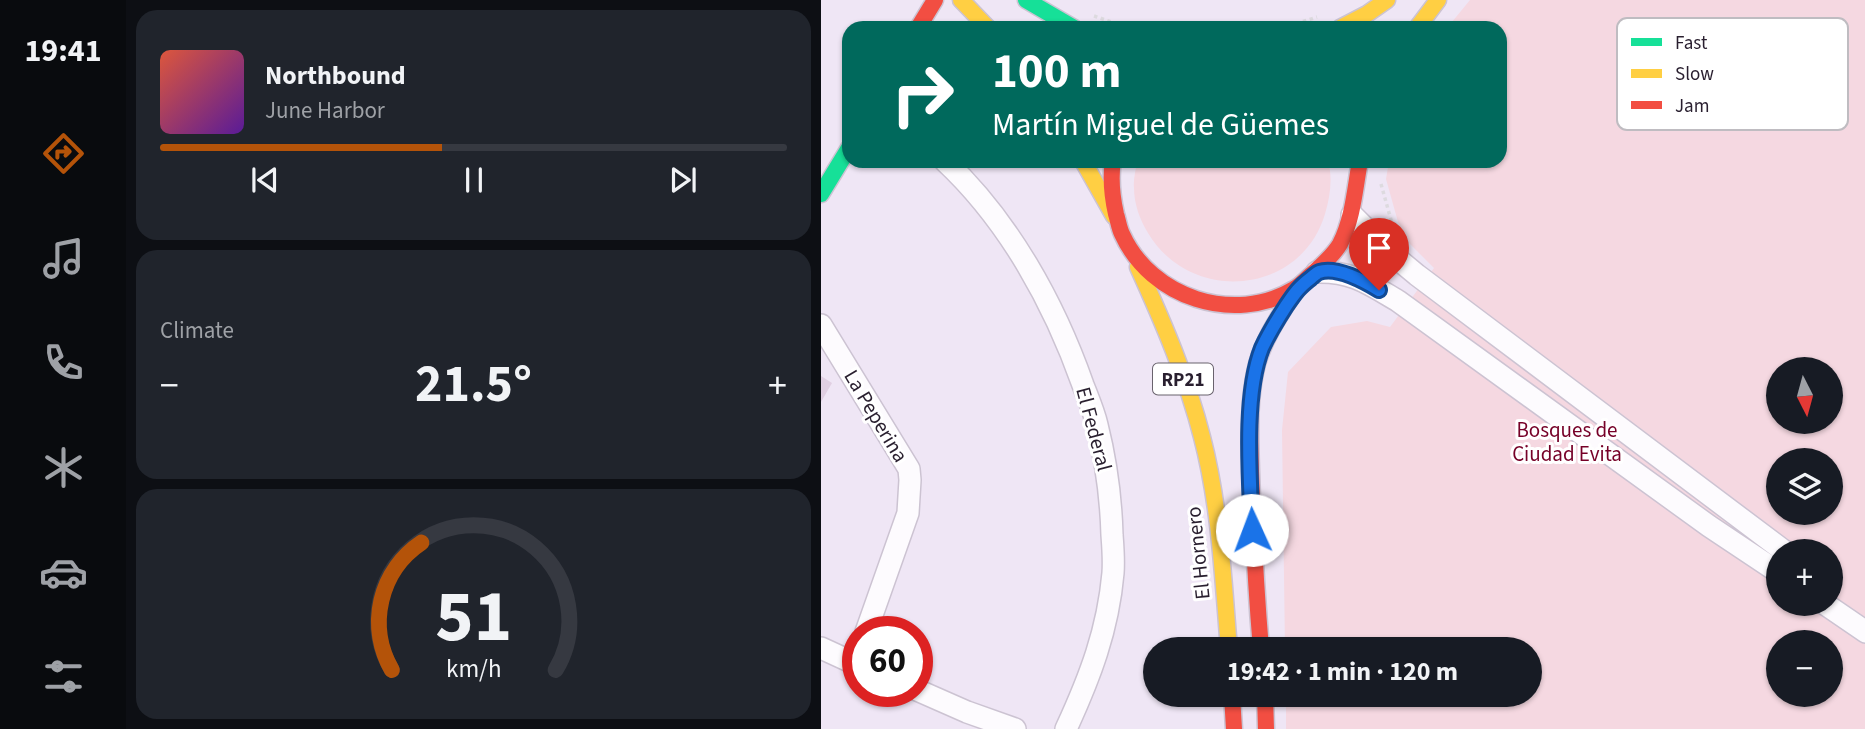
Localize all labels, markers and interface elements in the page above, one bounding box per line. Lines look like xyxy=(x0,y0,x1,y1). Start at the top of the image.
legend xyxy=(1617,18,1848,130)
text: 19:41 xyxy=(24,28,102,74)
text: Fast xyxy=(1675,30,1708,57)
text: 100 m xyxy=(992,37,1121,107)
icon: right xyxy=(877,49,968,140)
text: Northbound xyxy=(265,57,406,94)
text: Slow xyxy=(1675,61,1714,88)
text: Jam xyxy=(1675,93,1709,120)
text: June Harbor xyxy=(265,94,385,127)
text: Martín Miguel de Güemes xyxy=(992,102,1329,148)
icon: directions xyxy=(39,129,88,178)
icon: previous xyxy=(246,161,284,199)
icon: pause xyxy=(455,161,493,199)
icon: next xyxy=(664,161,702,199)
pin xyxy=(1349,218,1409,290)
icon: arrive xyxy=(1360,229,1398,267)
icon: music xyxy=(39,234,88,283)
text: Climate xyxy=(160,314,234,347)
icon: phone xyxy=(39,338,88,387)
text: 21.5° xyxy=(415,348,532,422)
north arrow xyxy=(1766,357,1843,434)
map controls xyxy=(1766,357,1843,707)
text: − xyxy=(160,359,179,413)
text: + xyxy=(768,359,787,413)
street label: La Peperina xyxy=(837,364,915,468)
road number: RP21 xyxy=(1153,364,1213,394)
street label: El Federal xyxy=(1068,384,1120,474)
park label: Bosques de Ciudad Evita xyxy=(1512,415,1622,469)
icon: climate xyxy=(39,443,88,492)
button: layers xyxy=(1766,448,1843,525)
position arrow xyxy=(1215,493,1289,567)
street label: El Hornero xyxy=(1178,505,1218,601)
button: + xyxy=(1766,539,1843,616)
icon: car xyxy=(39,548,88,597)
text: 51 xyxy=(435,566,512,670)
speed limit sign: 60 xyxy=(842,616,933,707)
button: − xyxy=(1766,630,1843,707)
text: km/h xyxy=(446,651,501,687)
icon: filters xyxy=(39,652,88,701)
text: 19:42 · 1 min · 120 m xyxy=(1227,653,1458,690)

